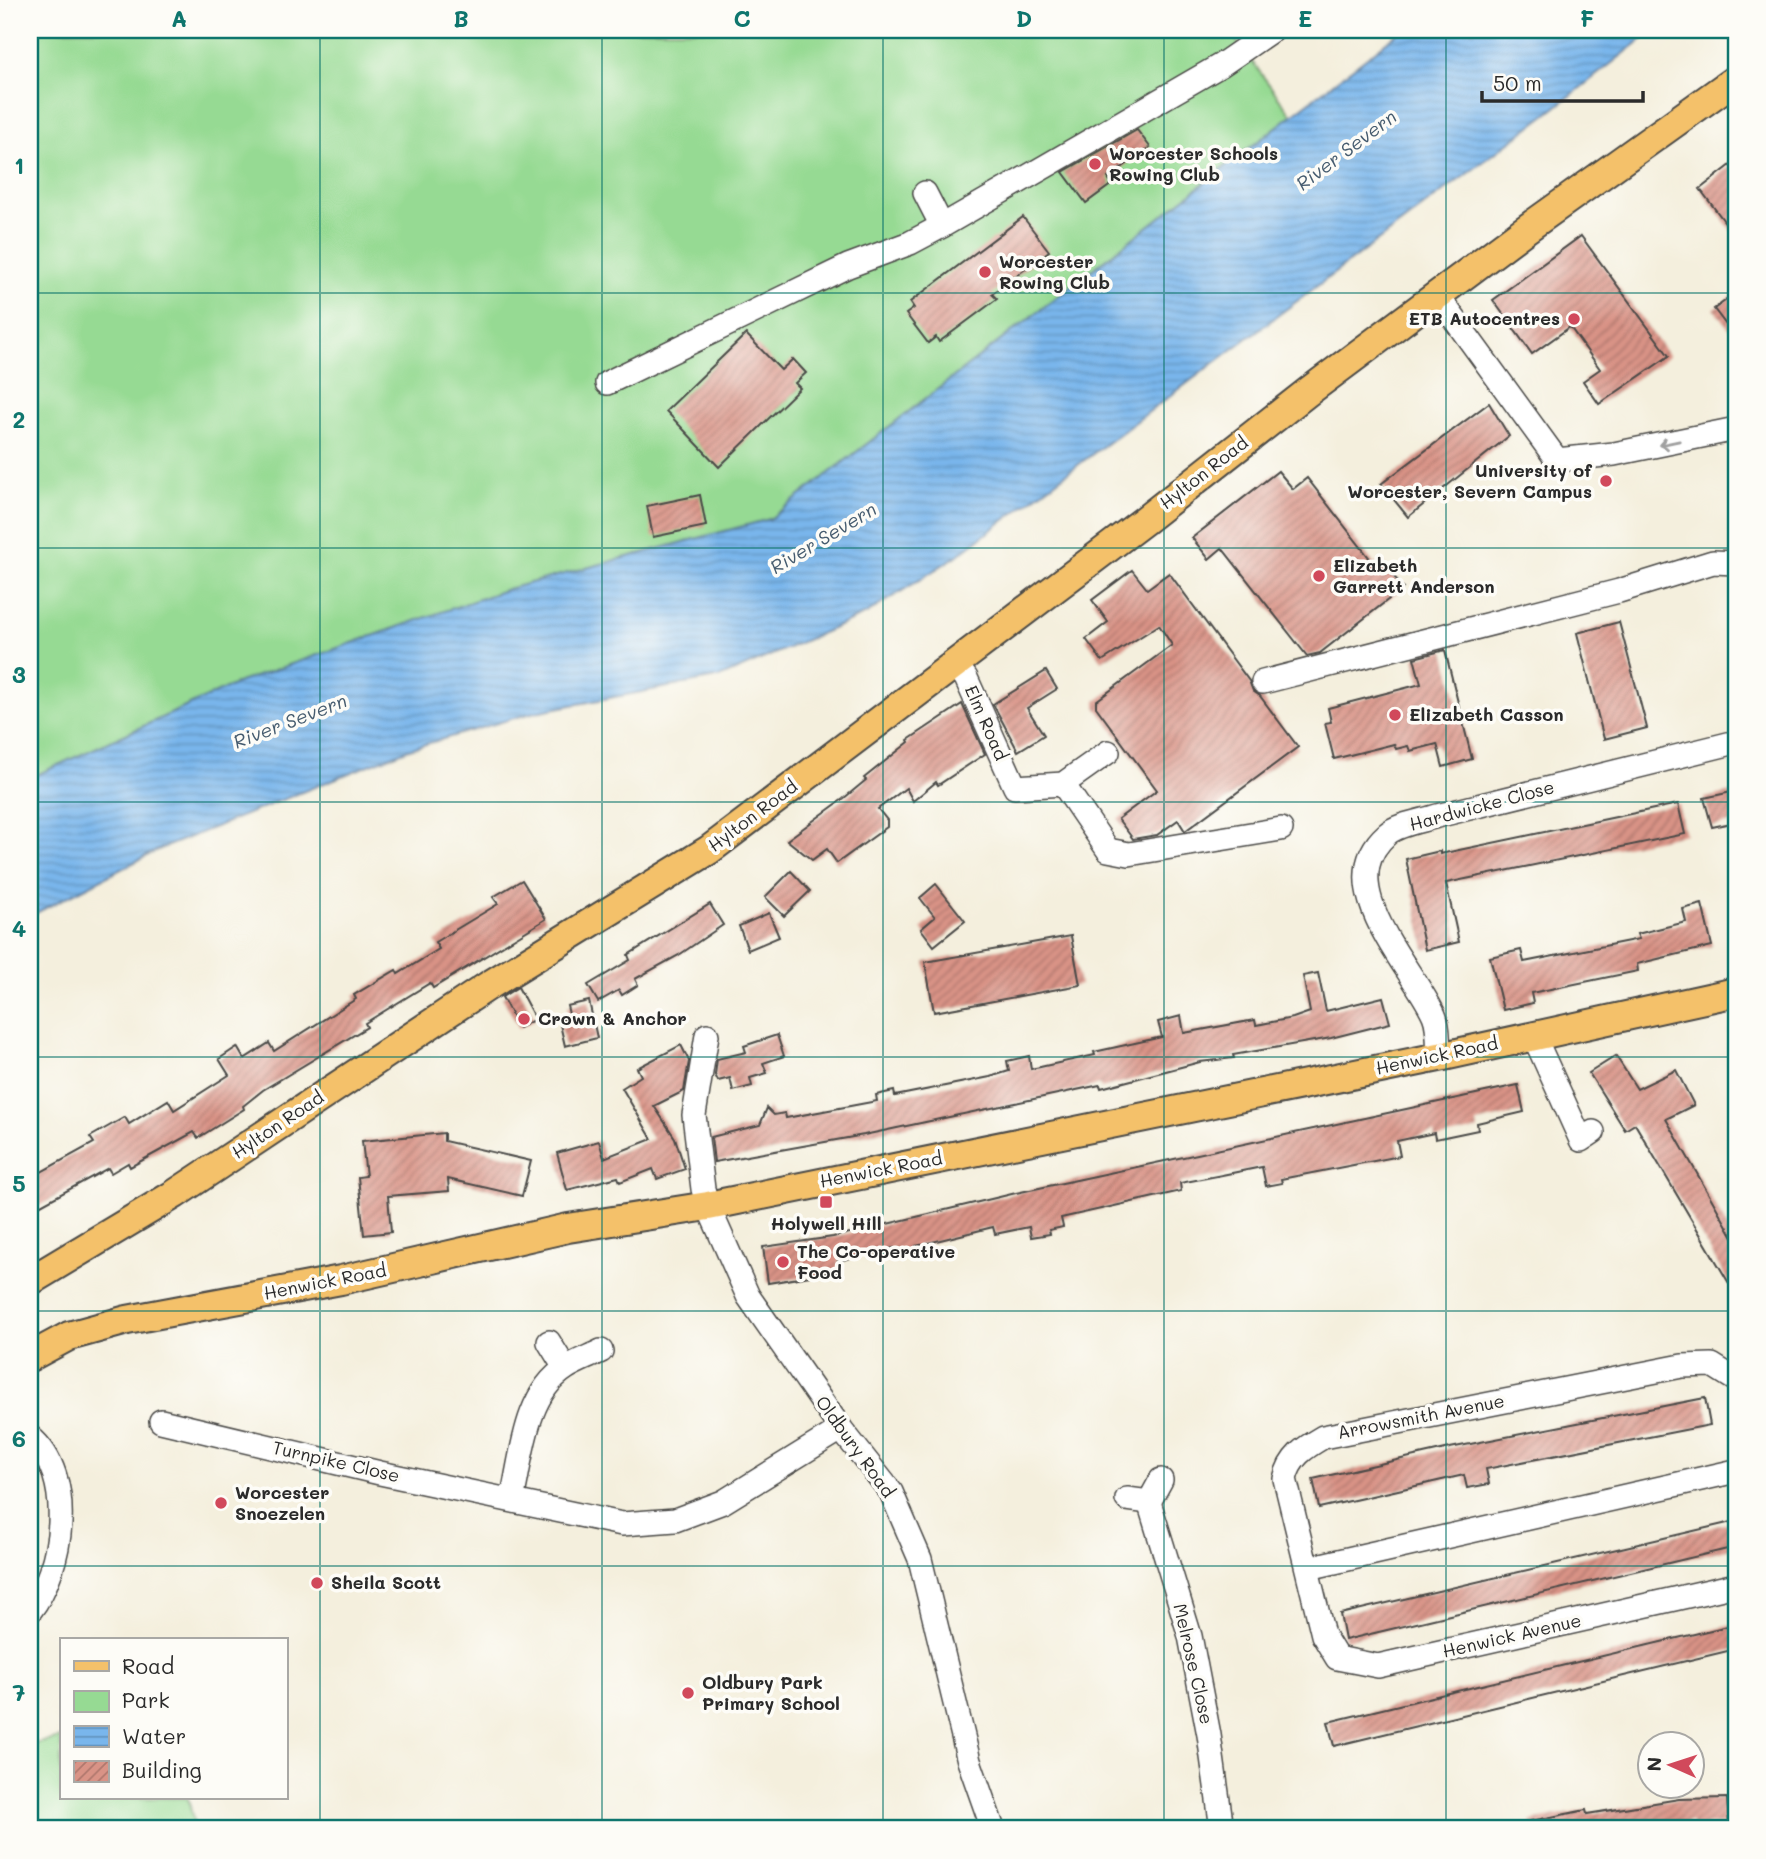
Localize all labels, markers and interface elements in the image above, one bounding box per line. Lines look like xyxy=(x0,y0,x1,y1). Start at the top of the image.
text: A xyxy=(171,3,187,33)
text: B xyxy=(453,3,469,33)
text: C xyxy=(733,3,751,33)
text: D xyxy=(1016,3,1032,33)
text: E xyxy=(1298,3,1312,33)
text: F xyxy=(1580,3,1594,33)
scale bar xyxy=(1482,60,1644,104)
text: 50 m xyxy=(1493,69,1542,96)
water label: River Severn xyxy=(1290,104,1401,196)
place label: Worcester Schools Rowing Club xyxy=(1109,141,1278,186)
text: 1 xyxy=(14,150,24,180)
marker: Worcester Schools Rowing Club xyxy=(1087,156,1103,172)
place label: Worcester Rowing Club xyxy=(999,249,1110,294)
marker: Worcester Rowing Club xyxy=(977,264,993,280)
place label: ETB Autocentres xyxy=(1408,306,1560,330)
marker: ETB Autocentres xyxy=(1566,311,1582,327)
text: 2 xyxy=(13,404,25,434)
street label: Hylton Road xyxy=(1154,430,1253,514)
one-way arrow xyxy=(1658,437,1681,450)
place label: University of Worcester, Severn Campus xyxy=(1348,458,1592,503)
marker: University of Worcester, Severn Campus xyxy=(1598,473,1614,489)
water label: River Severn xyxy=(765,496,881,579)
place label: Elizabeth Garrett Anderson xyxy=(1333,553,1495,598)
marker: Elizabeth Garrett Anderson xyxy=(1311,568,1327,584)
text: 3 xyxy=(12,659,26,689)
street label: Elm Road xyxy=(960,681,1014,764)
water label: River Severn xyxy=(229,687,350,754)
place label: Elizabeth Casson xyxy=(1409,702,1564,726)
marker: Elizabeth Casson xyxy=(1387,707,1403,723)
street label: Hylton Road xyxy=(703,774,802,857)
street label: Hardwicke Close xyxy=(1407,774,1557,836)
text: 4 xyxy=(12,913,26,943)
place label: Crown & Anchor xyxy=(538,1006,687,1030)
marker: Crown & Anchor xyxy=(516,1011,532,1027)
street label: Henwick Road xyxy=(1374,1030,1500,1080)
street label: Hylton Road xyxy=(227,1085,328,1164)
street label: Henwick Road xyxy=(818,1145,944,1193)
text: 5 xyxy=(12,1168,26,1198)
marker: Holywell Hill xyxy=(818,1194,834,1210)
place label: Holywell Hill xyxy=(770,1211,882,1235)
place label: The Co-operative Food xyxy=(797,1239,955,1284)
marker: The Co-operative Food xyxy=(775,1254,791,1270)
street label: Henwick Road xyxy=(262,1257,388,1305)
street label: Arrowsmith Avenue xyxy=(1335,1388,1506,1444)
street label: Oldbury Road xyxy=(811,1391,901,1502)
text: 6 xyxy=(12,1423,26,1453)
street label: Turnpike Close xyxy=(270,1435,402,1487)
place label: Worcester Snoezelen xyxy=(235,1480,329,1525)
marker: Worcester Snoezelen xyxy=(213,1495,229,1511)
place label: Sheila Scott xyxy=(331,1570,441,1594)
marker: Sheila Scott xyxy=(309,1575,325,1591)
street label: Melrose Close xyxy=(1168,1601,1220,1727)
street label: Henwick Avenue xyxy=(1440,1607,1583,1663)
legend xyxy=(60,1638,287,1800)
text: Road xyxy=(122,1652,174,1679)
place label: Oldbury Park Primary School xyxy=(702,1670,840,1715)
text: 7 xyxy=(13,1677,26,1707)
marker: Oldbury Park Primary School xyxy=(680,1685,696,1701)
text: Park xyxy=(122,1686,170,1713)
text: Water xyxy=(122,1722,186,1749)
north arrow xyxy=(1636,1730,1706,1800)
text: Building xyxy=(122,1756,202,1783)
text: N xyxy=(1641,1756,1666,1772)

